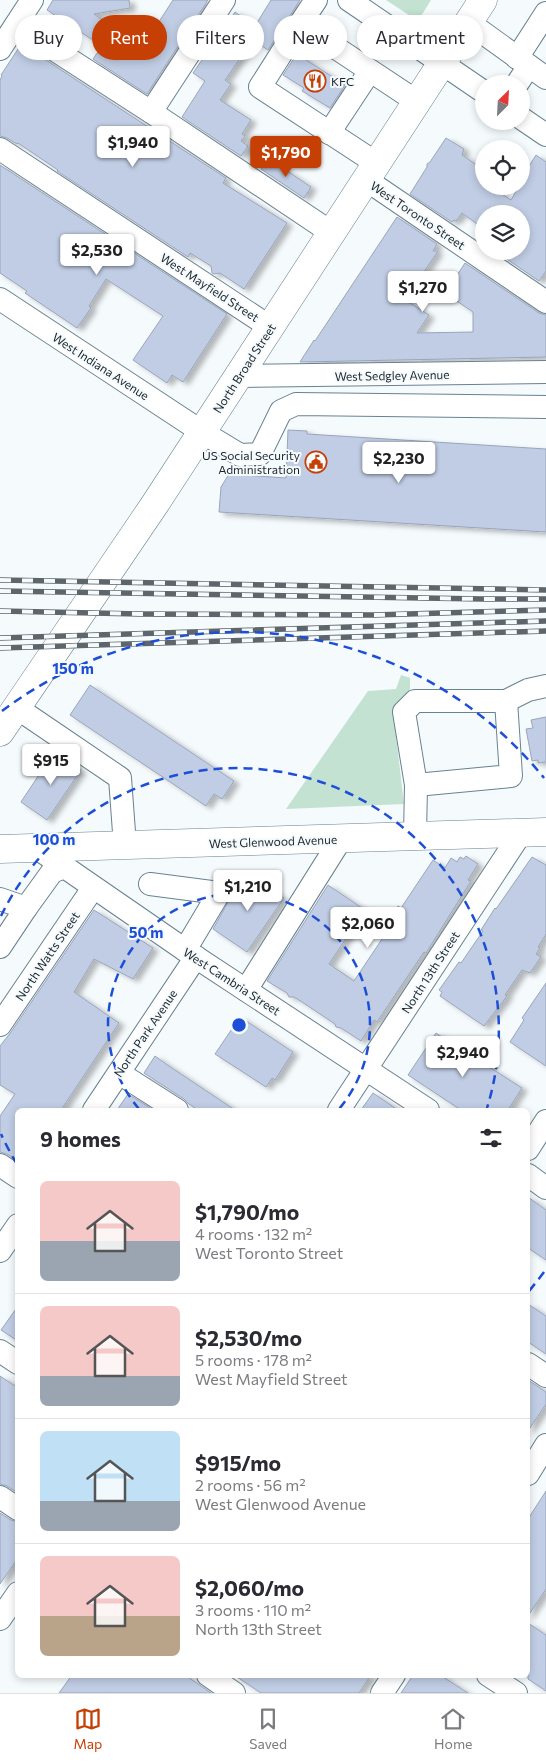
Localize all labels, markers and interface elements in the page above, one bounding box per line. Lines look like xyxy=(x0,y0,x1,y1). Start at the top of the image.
chip: Buy xyxy=(15,15,82,60)
chip: Rent xyxy=(92,15,167,60)
chip: Filters xyxy=(177,15,264,60)
chip: New xyxy=(274,15,347,60)
chip: Apartment xyxy=(357,15,483,60)
restaurant icon: KFC xyxy=(303,69,327,93)
place label: KFC xyxy=(331,74,354,88)
north arrow xyxy=(475,75,530,130)
map controls xyxy=(475,75,530,260)
pin: $1,940 xyxy=(92,126,174,168)
text: $1,940 xyxy=(108,132,158,151)
pin: $1,790 xyxy=(245,136,327,178)
button: locate xyxy=(475,140,530,195)
text: $1,790 xyxy=(261,142,311,161)
street label: West Toronto Street xyxy=(368,178,468,252)
button: layers xyxy=(475,205,530,260)
pin: $2,530 xyxy=(56,234,138,276)
text: $2,530 xyxy=(71,240,123,259)
street label: West Mayfield Street xyxy=(158,250,262,324)
pin: $1,270 xyxy=(382,270,464,313)
text: $1,270 xyxy=(399,277,447,296)
street label: North Broad Street xyxy=(210,320,278,415)
street label: West Indiana Avenue xyxy=(50,330,152,402)
street label: West Sedgley Avenue xyxy=(334,367,450,383)
pin: $2,230 xyxy=(358,442,440,484)
place label: US Social Security Administration xyxy=(202,448,300,476)
text: $2,230 xyxy=(373,448,425,467)
public building icon: US Social Security Administration xyxy=(304,450,328,474)
text: 150 m xyxy=(52,659,94,677)
pin: $915 xyxy=(21,744,81,786)
text: $915 xyxy=(33,750,69,769)
text: 100 m xyxy=(33,830,75,848)
street label: West Glenwood Avenue xyxy=(209,832,337,850)
pin: $1,210 xyxy=(207,870,289,912)
text: $1,210 xyxy=(224,876,272,895)
pin: $2,060 xyxy=(327,906,409,949)
street label: North Watts Street xyxy=(12,909,82,1003)
text: $2,060 xyxy=(341,913,395,932)
text: 50 m xyxy=(129,923,163,941)
street label: North 13th Street xyxy=(398,928,462,1016)
street label: West Cambria Street xyxy=(181,944,283,1018)
street label: North Park Avenue xyxy=(111,987,179,1079)
centre of rings xyxy=(230,1016,248,1034)
pin: $2,940 xyxy=(422,1036,504,1078)
text: $2,940 xyxy=(437,1042,489,1061)
icon: filters xyxy=(477,1124,505,1152)
text: 9 homes xyxy=(40,1126,121,1151)
text: $1,790/mo xyxy=(195,1199,299,1224)
icon: home xyxy=(80,1201,140,1261)
text: 4 rooms · 132 m² xyxy=(195,1224,312,1243)
text: West Toronto Street xyxy=(195,1243,343,1262)
text: $2,530/mo xyxy=(195,1325,302,1350)
icon: home xyxy=(80,1326,140,1386)
text: 5 rooms · 178 m² xyxy=(195,1350,312,1369)
text: West Mayfield Street xyxy=(195,1369,348,1388)
text: $915/mo xyxy=(195,1450,281,1475)
icon: home xyxy=(80,1451,140,1511)
text: 2 rooms · 56 m² xyxy=(195,1475,306,1494)
text: West Glenwood Avenue xyxy=(195,1494,366,1513)
text: $2,060/mo xyxy=(195,1575,304,1600)
icon: home xyxy=(80,1576,140,1636)
text: 3 rooms · 110 m² xyxy=(195,1600,311,1619)
text: North 13th Street xyxy=(195,1619,322,1638)
tab: Map xyxy=(73,1705,102,1752)
tab: Saved xyxy=(249,1705,287,1752)
tab: Home xyxy=(434,1705,473,1752)

